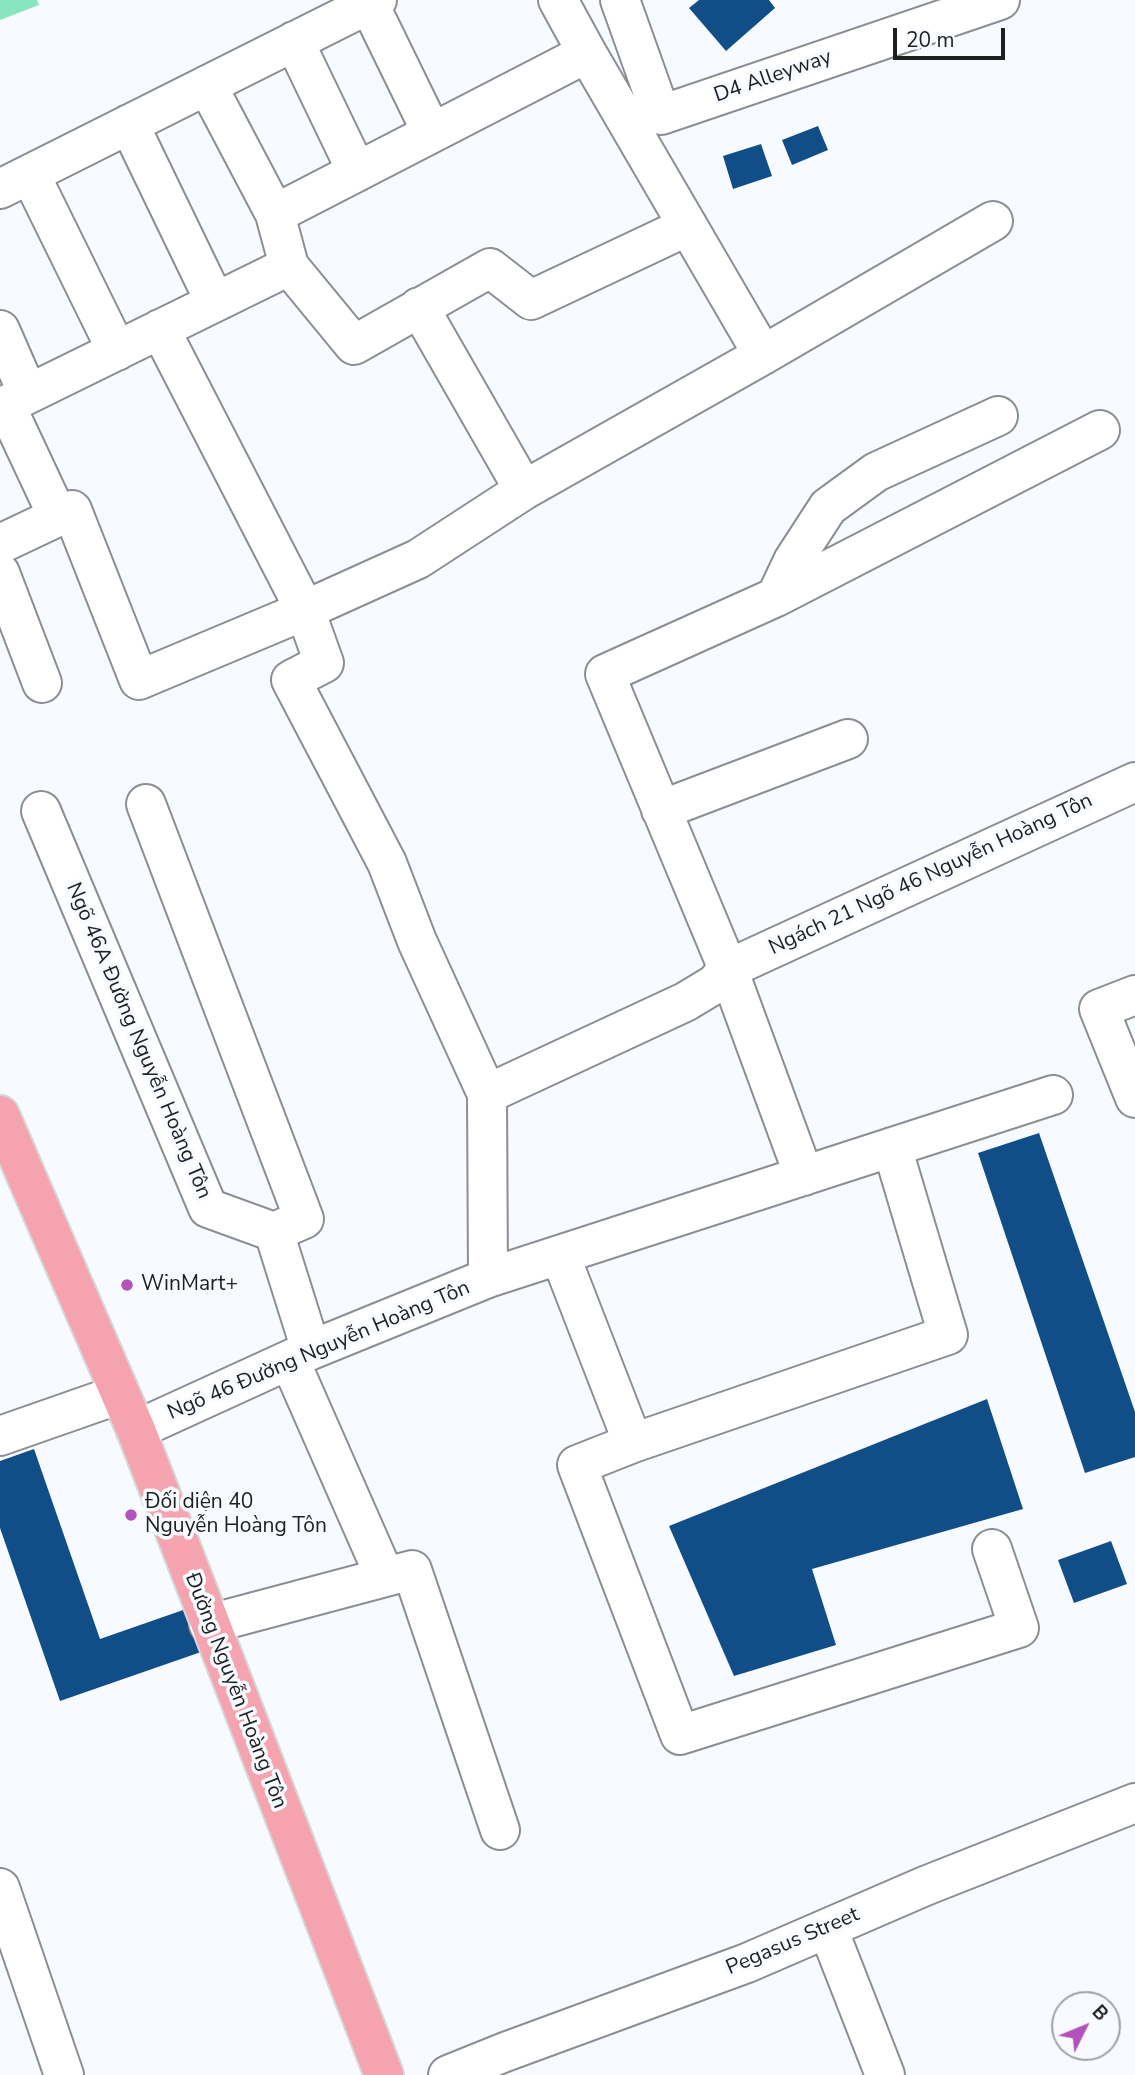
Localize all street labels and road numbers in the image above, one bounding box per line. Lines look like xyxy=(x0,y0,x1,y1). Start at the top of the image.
street label: D4 Alleyway xyxy=(711,45,835,109)
street label: Ngách 21 Ngõ 46 Nguyễn Hoàng Tôn xyxy=(765,789,1097,961)
street label: Ngõ 46A Đường Nguyễn Hoàng Tôn xyxy=(60,879,216,1203)
street label: Ngõ 46 Đường Nguyễn Hoàng Tôn xyxy=(164,1276,474,1426)
street label: Đường Nguyễn Hoàng Tôn xyxy=(178,1570,292,1812)
street label: Pegasus Street xyxy=(723,1903,863,1981)

